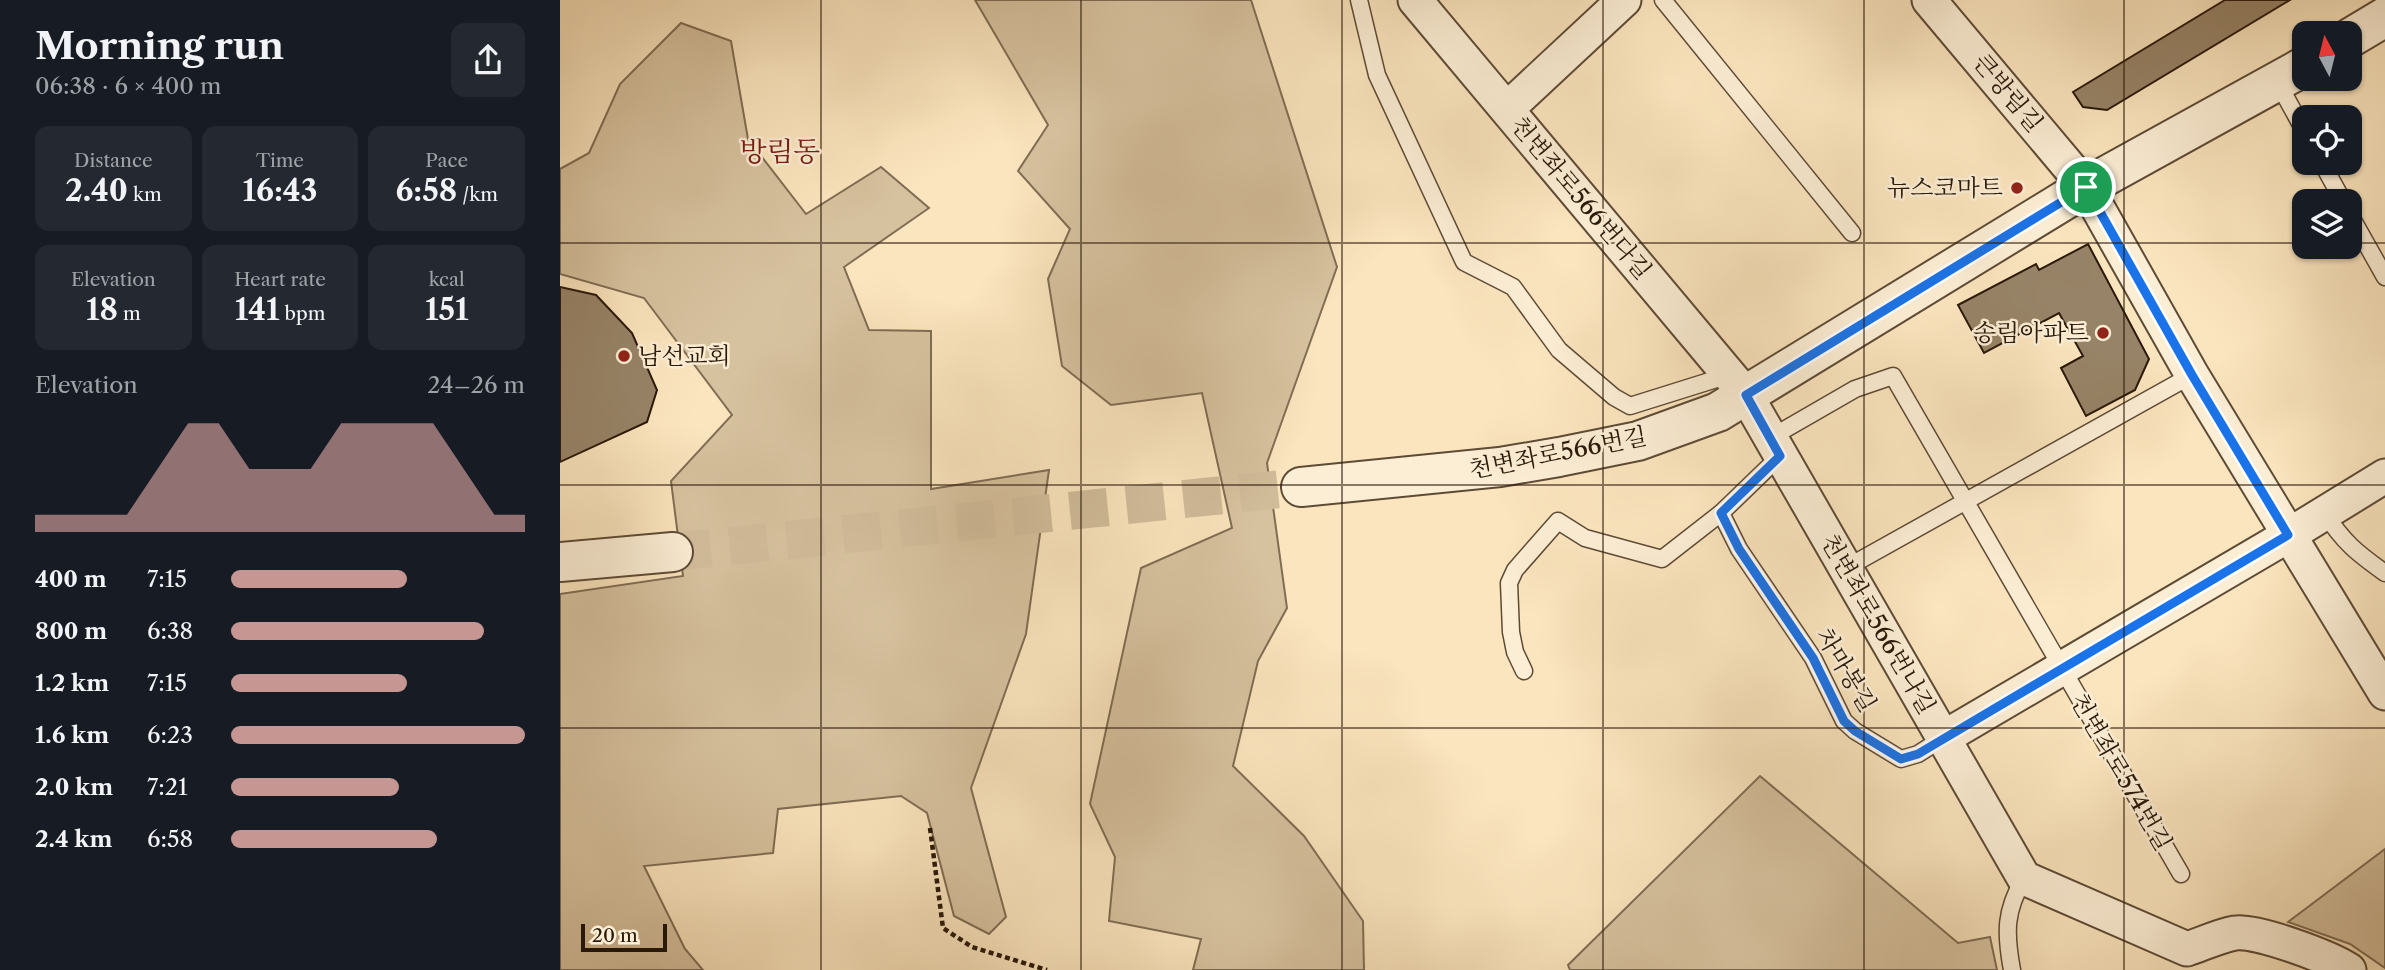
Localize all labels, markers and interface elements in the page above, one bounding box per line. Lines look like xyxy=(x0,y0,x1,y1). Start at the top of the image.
north arrow xyxy=(2292,21,2362,91)
map controls xyxy=(2292,21,2362,259)
text: Morning run xyxy=(35,22,284,69)
button: share xyxy=(451,23,525,97)
street label: 큰방림길 xyxy=(1967,48,2049,138)
text: 06:38 · 6 × 400 m xyxy=(35,72,221,100)
button: locate xyxy=(2292,105,2362,175)
street label: 천변좌로566번다길 xyxy=(1505,110,1658,285)
district label: 방림동 xyxy=(739,134,821,168)
text: Distance xyxy=(74,149,153,172)
text: Time xyxy=(256,149,304,172)
text: Pace xyxy=(425,149,468,172)
pin xyxy=(2056,157,2116,217)
icon: arrive xyxy=(2067,168,2105,206)
text: 2.40 xyxy=(65,172,128,209)
text: 16:43 xyxy=(242,172,318,209)
text: 6:58 xyxy=(395,172,457,209)
place label: 뉴스코마트 xyxy=(1887,173,2003,202)
marker: 뉴스코마트 xyxy=(2009,180,2025,196)
text: km xyxy=(128,183,162,206)
text: /km xyxy=(457,183,498,206)
button: layers xyxy=(2292,189,2362,259)
text: Elevation xyxy=(71,268,156,291)
text: Heart rate xyxy=(234,268,326,291)
text: kcal xyxy=(429,268,465,291)
text: 18 xyxy=(86,291,118,328)
text: 141 xyxy=(235,291,279,328)
text: 151 xyxy=(425,291,468,328)
text: m xyxy=(118,302,141,325)
text: bpm xyxy=(279,302,325,325)
place label: 송림아파트 xyxy=(1973,318,2089,347)
marker: 송림아파트 xyxy=(2095,325,2111,341)
place label: 남선교회 xyxy=(638,341,731,370)
marker: 남선교회 xyxy=(616,348,632,364)
text: Elevation xyxy=(35,371,138,399)
text: 24–26 m xyxy=(427,371,525,399)
street label: 천변좌로566번길 xyxy=(1467,421,1649,484)
street label: 천변좌로566번나길 xyxy=(1815,528,1942,719)
text: 400 m xyxy=(35,565,107,593)
text: 7:15 xyxy=(147,565,187,593)
text: 800 m xyxy=(35,617,107,645)
text: 6:38 xyxy=(147,617,193,645)
street label: 차마봉길 xyxy=(1810,623,1883,717)
text: 1.2 km xyxy=(35,669,109,697)
text: 7:15 xyxy=(147,669,187,697)
street label: 천변좌로574번길 xyxy=(2065,688,2178,856)
text: 1.6 km xyxy=(35,721,109,749)
text: 6:23 xyxy=(147,721,193,749)
text: 2.0 km xyxy=(35,773,113,801)
text: 7:21 xyxy=(147,773,188,801)
text: 2.4 km xyxy=(35,825,112,853)
text: 6:58 xyxy=(147,825,193,853)
scale bar xyxy=(581,921,667,953)
text: 20 m xyxy=(592,924,638,947)

